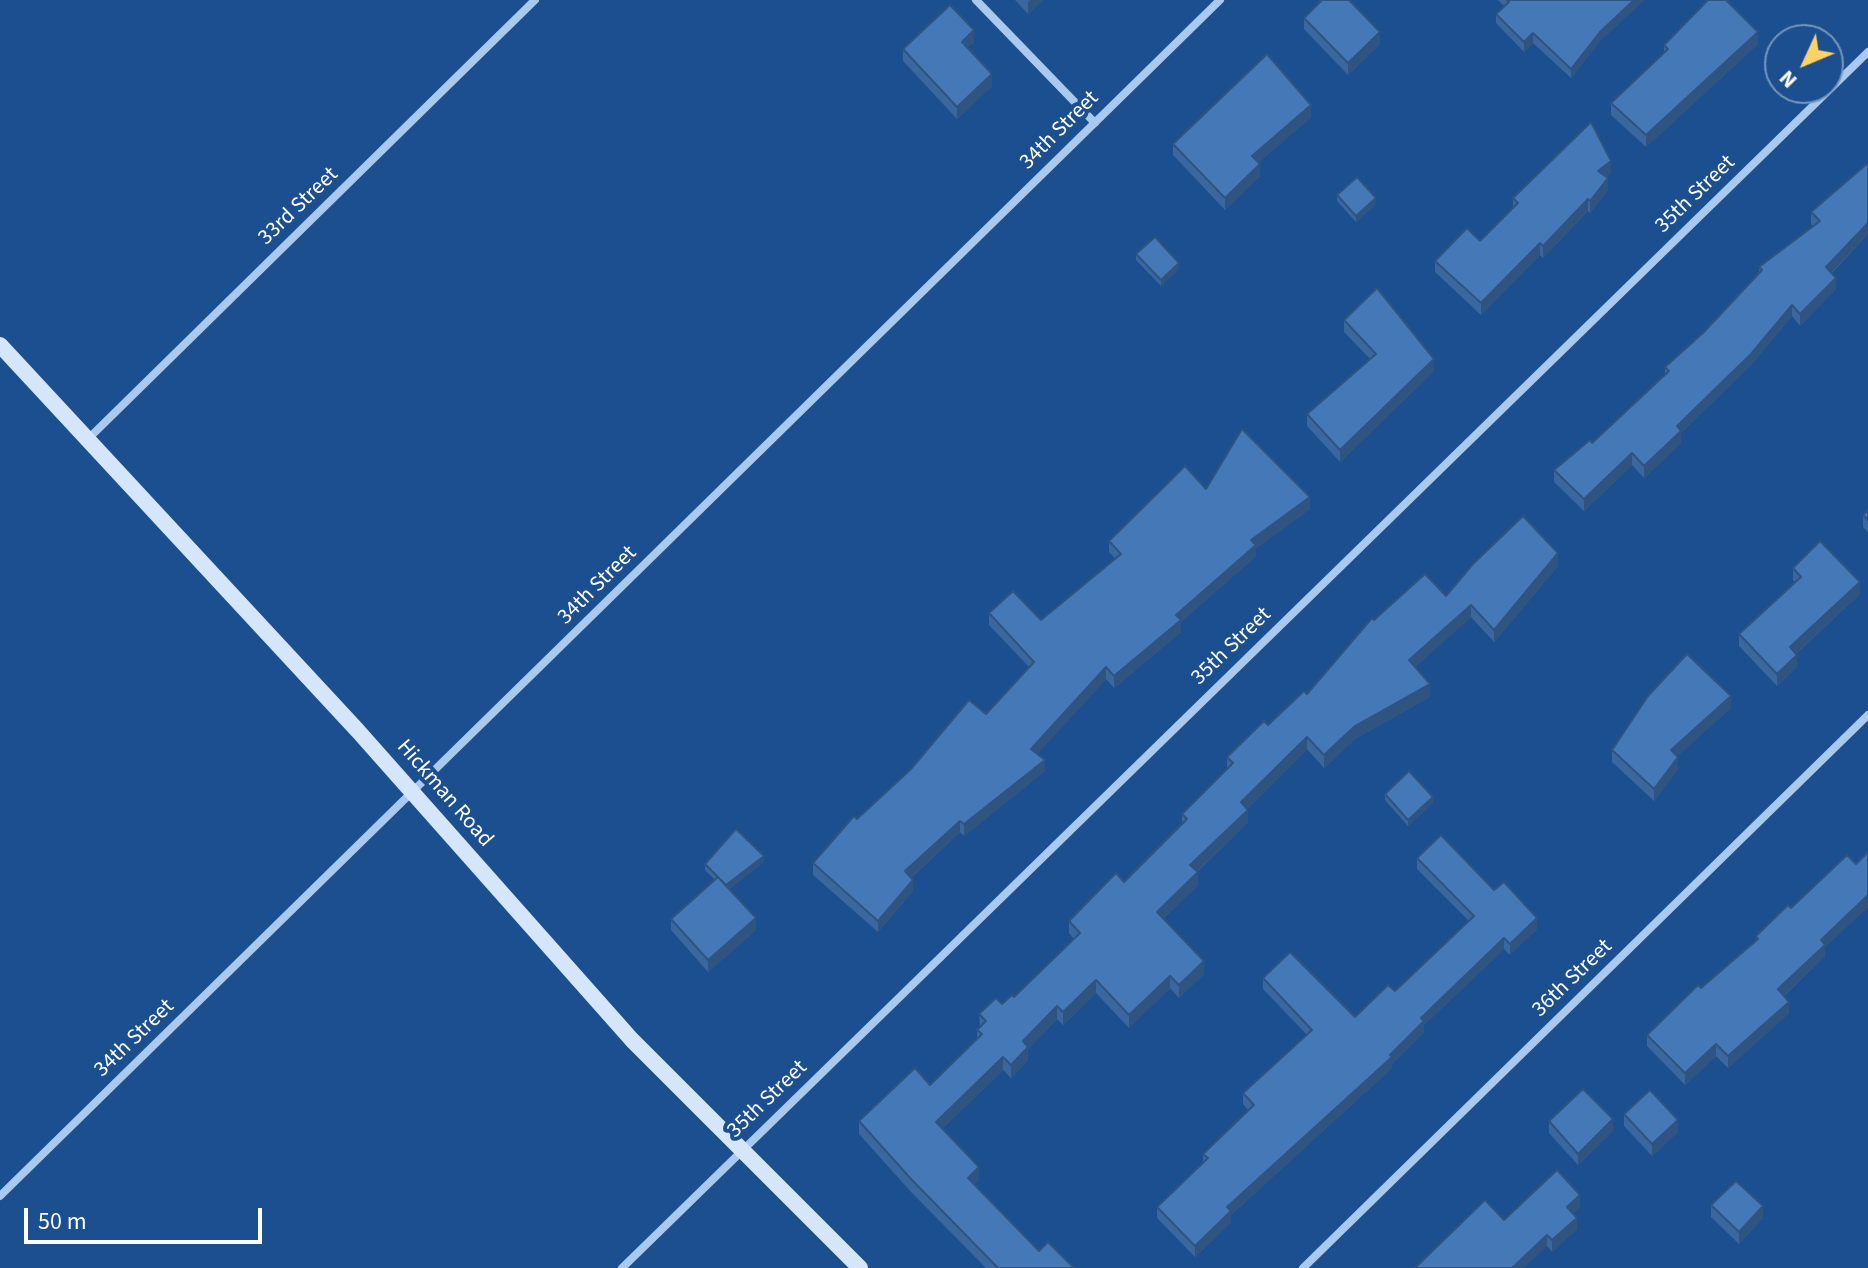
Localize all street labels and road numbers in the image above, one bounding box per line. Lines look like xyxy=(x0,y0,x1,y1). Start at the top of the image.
street label: 34th Street xyxy=(1015,86,1105,176)
street label: 35th Street xyxy=(1651,150,1741,240)
street label: 33rd Street xyxy=(254,162,344,252)
street label: 34th Street xyxy=(553,541,643,631)
street label: 35th Street xyxy=(1187,602,1277,692)
street label: Hickman Road xyxy=(390,735,498,853)
street label: 36th Street xyxy=(1528,934,1618,1024)
street label: 34th Street xyxy=(90,994,180,1084)
street label: 35th Street xyxy=(723,1055,813,1145)

